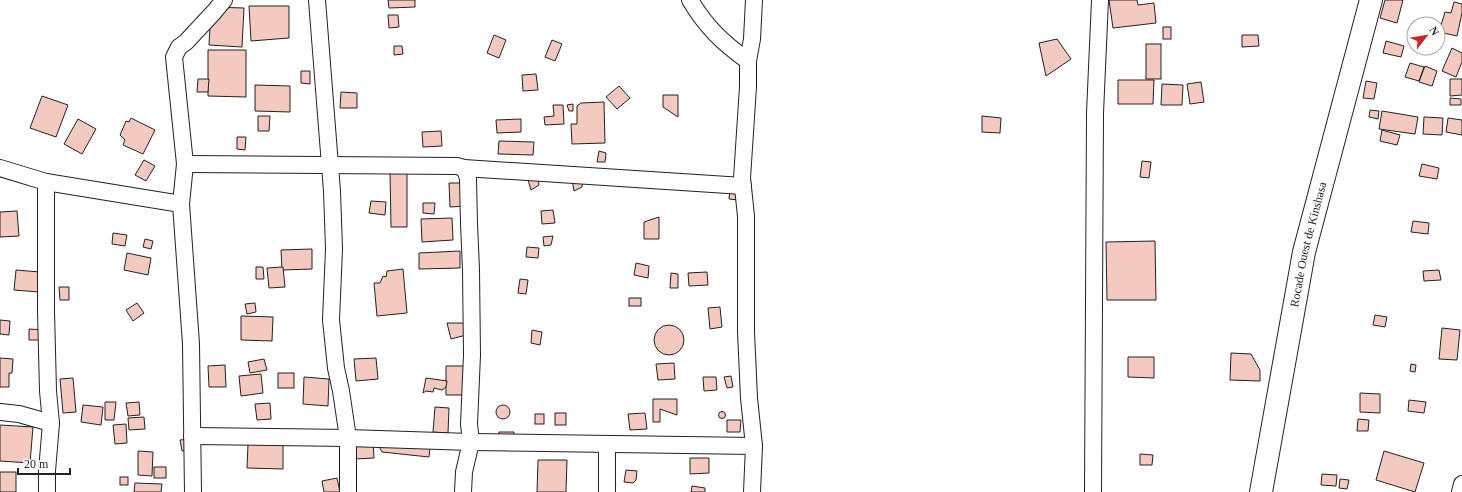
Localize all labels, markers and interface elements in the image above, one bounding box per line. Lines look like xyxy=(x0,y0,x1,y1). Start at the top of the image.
north arrow xyxy=(1406,16,1446,56)
text: N xyxy=(1427,24,1442,37)
street label: Rocade Ouest de Kinshasa xyxy=(1287,180,1330,308)
scale bar xyxy=(18,450,70,476)
text: 20 m xyxy=(24,457,49,471)

